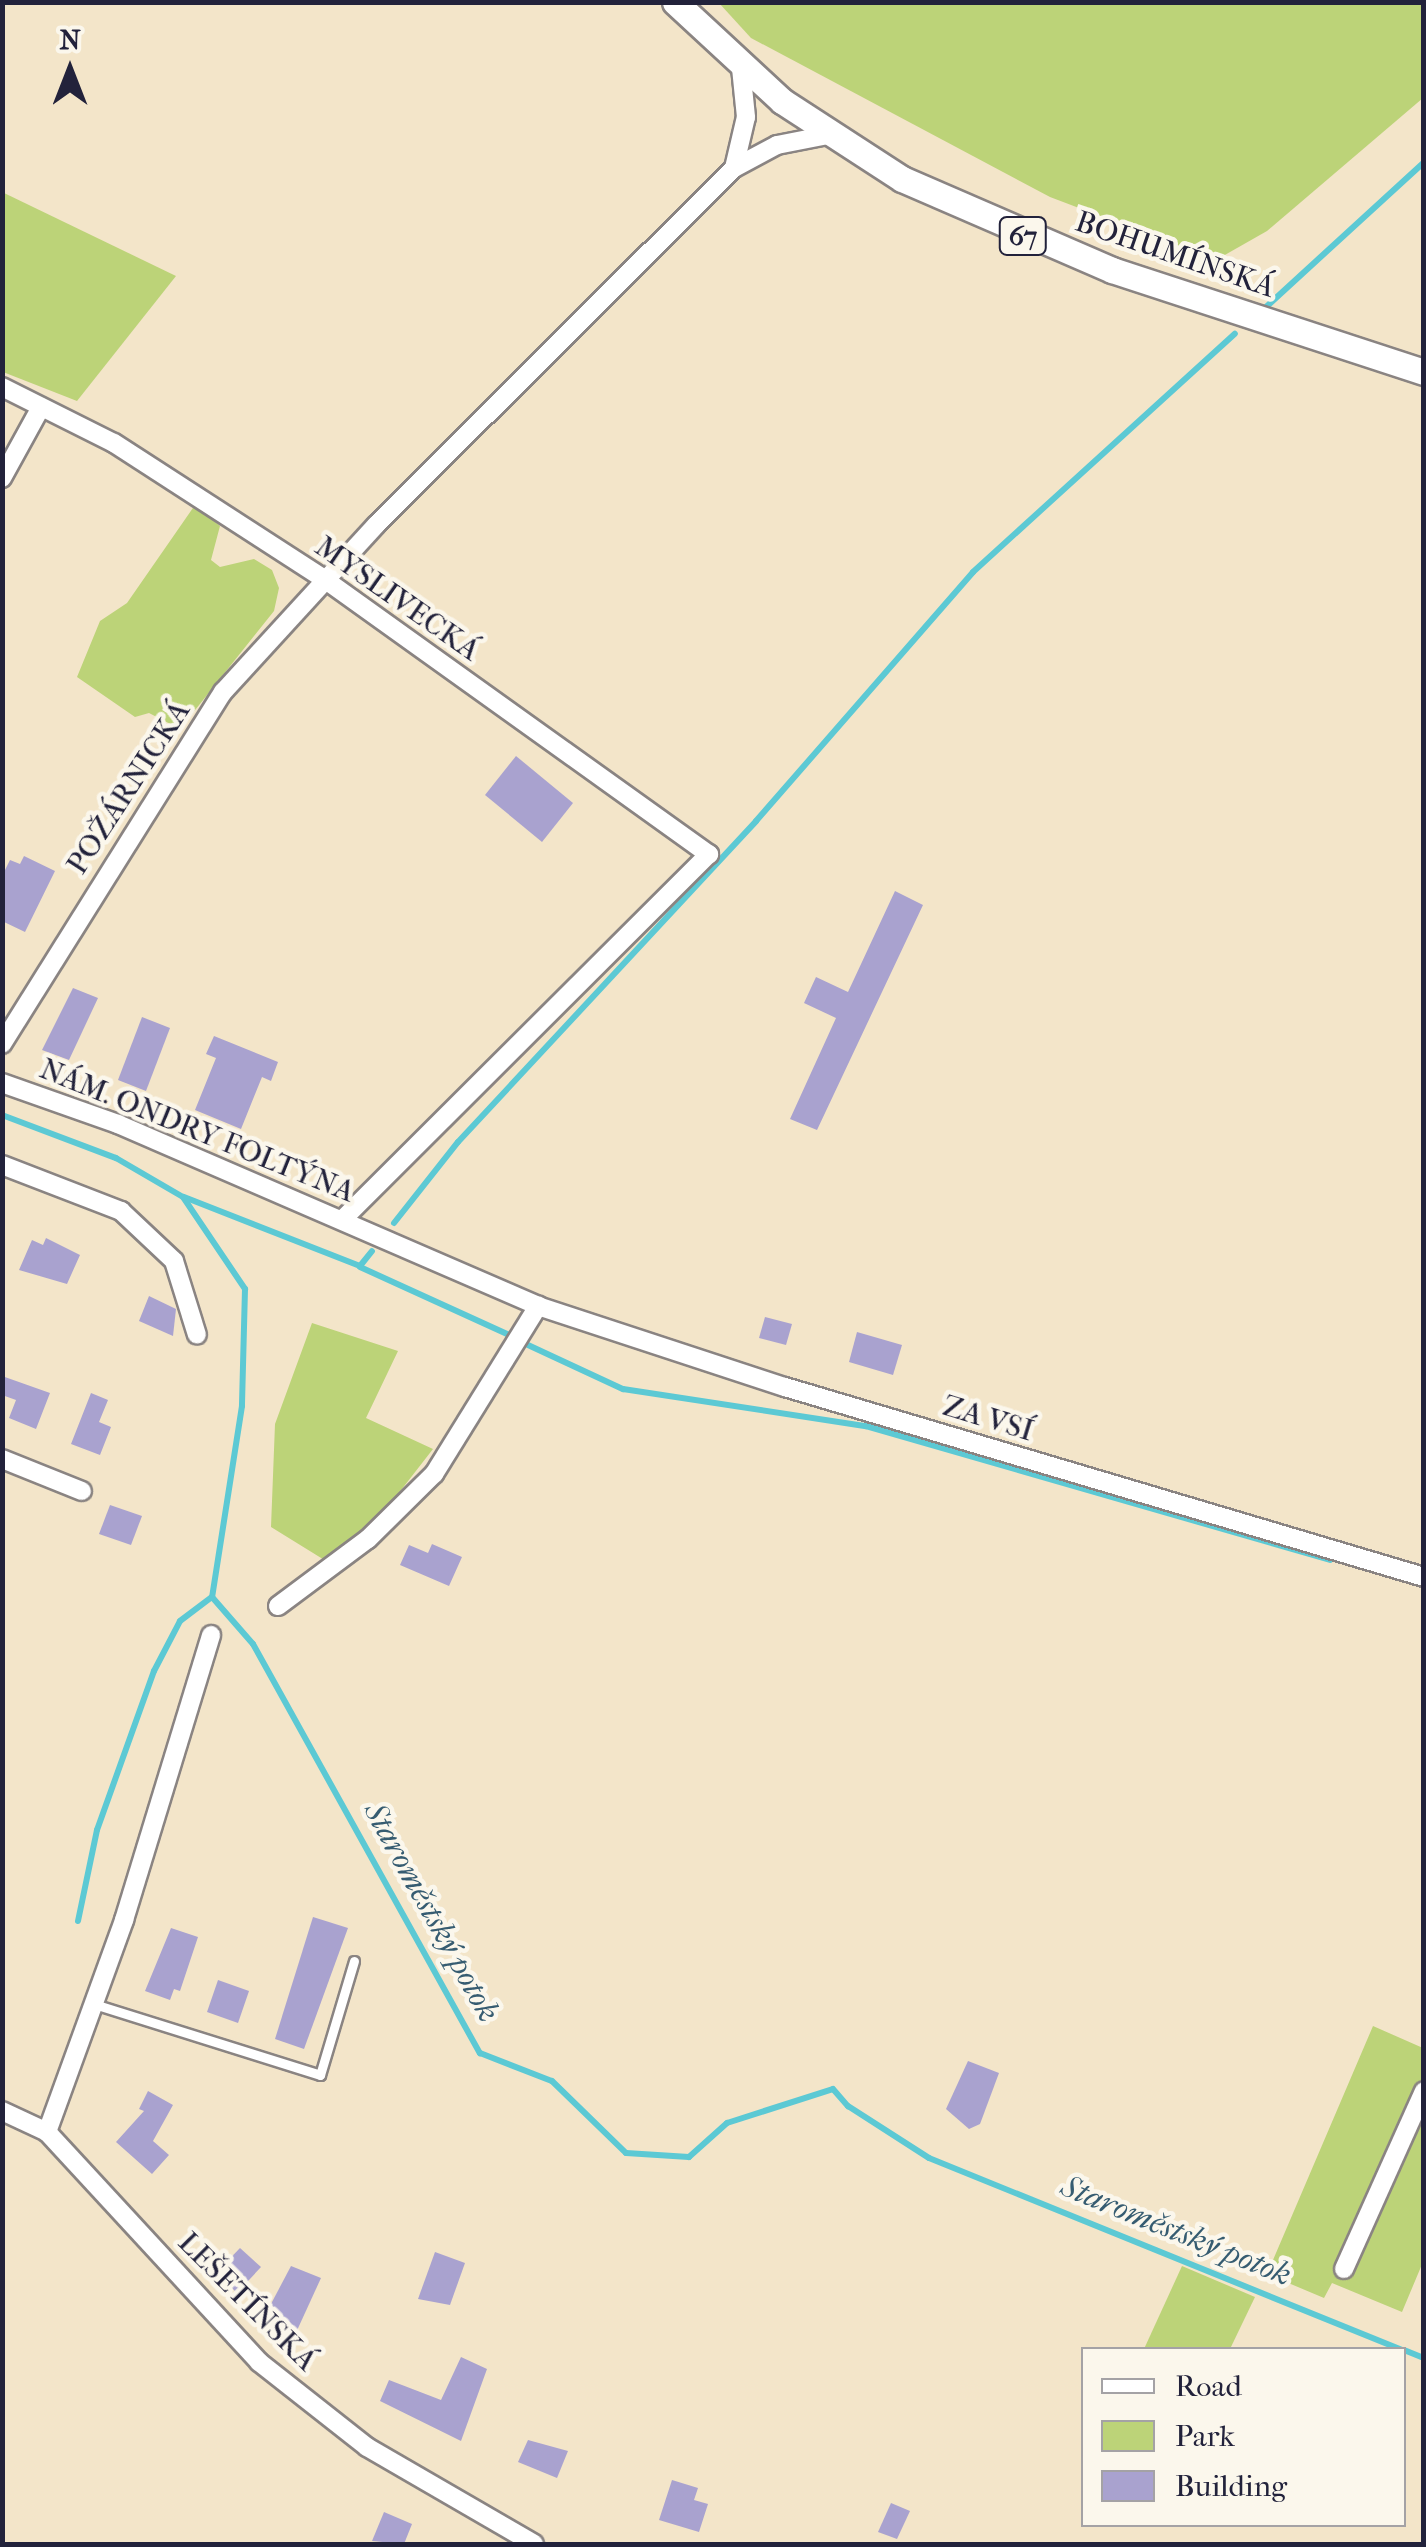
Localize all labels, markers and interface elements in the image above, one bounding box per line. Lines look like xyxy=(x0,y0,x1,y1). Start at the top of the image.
north arrow xyxy=(20,20,120,120)
text: N xyxy=(59,23,81,56)
street label: BOHUMÍNSKÁ xyxy=(1071,204,1279,306)
road number: 67 xyxy=(998,213,1048,259)
street label: MYSLIVECKÁ xyxy=(308,529,486,669)
street label: POŽÁRNICKÁ xyxy=(60,695,198,881)
street label: NÁM. ONDRY FOLTÝNA xyxy=(34,1051,360,1211)
street label: ZA VSÍ xyxy=(938,1388,1038,1450)
water label: Staroměstský potok xyxy=(355,1796,507,2028)
water label: Staroměstský potok xyxy=(1055,2167,1297,2295)
street label: LEŠETÍNSKÁ xyxy=(170,2225,324,2379)
legend xyxy=(1081,2347,1406,2527)
text: Road xyxy=(1175,2369,1242,2404)
text: Park xyxy=(1175,2419,1235,2454)
text: Building xyxy=(1175,2469,1287,2504)

